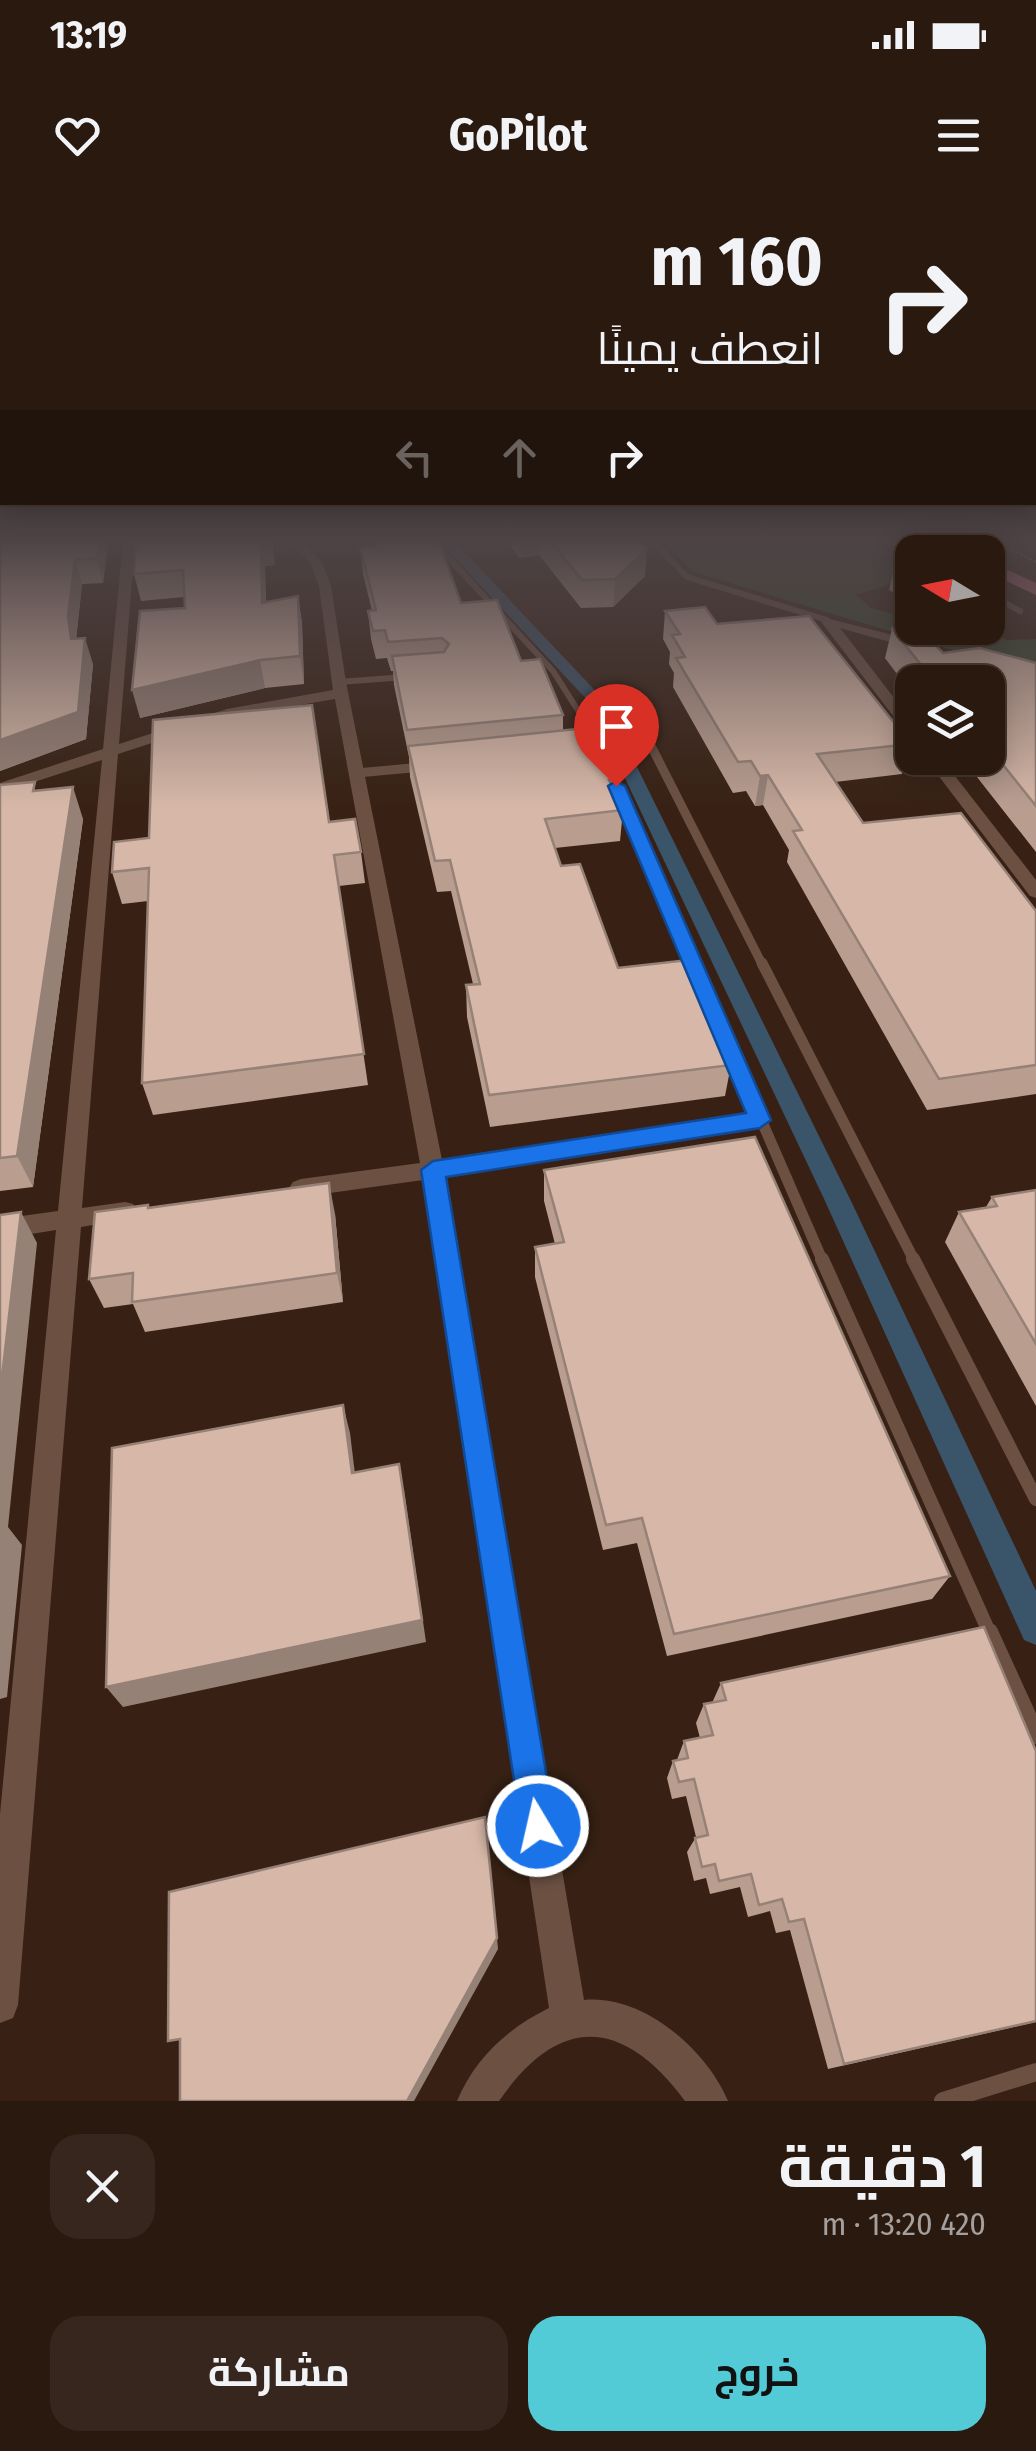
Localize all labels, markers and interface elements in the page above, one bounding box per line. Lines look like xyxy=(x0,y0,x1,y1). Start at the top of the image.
text: 13:19 xyxy=(50,12,127,58)
icon: heart xyxy=(50,108,105,163)
text: GoPilot xyxy=(449,108,587,162)
icon: menu xyxy=(931,108,986,163)
text: 160 m xyxy=(651,220,823,304)
icon: right xyxy=(858,240,988,370)
text: انعطف يمينًا xyxy=(596,322,823,376)
icon: left xyxy=(387,430,442,485)
icon: ahead xyxy=(492,430,547,485)
icon: right xyxy=(597,430,652,485)
north arrow xyxy=(895,535,1005,645)
map controls xyxy=(895,535,1005,775)
button: layers xyxy=(895,665,1005,775)
pin xyxy=(574,684,659,787)
icon: arrive xyxy=(589,699,644,754)
position arrow xyxy=(486,1774,590,1878)
text: 1 دقيقة xyxy=(779,2131,986,2203)
button: close xyxy=(50,2134,155,2239)
text: 420 m · 13:20 xyxy=(822,2205,986,2243)
button: مشاركة xyxy=(50,2316,508,2431)
button: خروج xyxy=(528,2316,986,2431)

